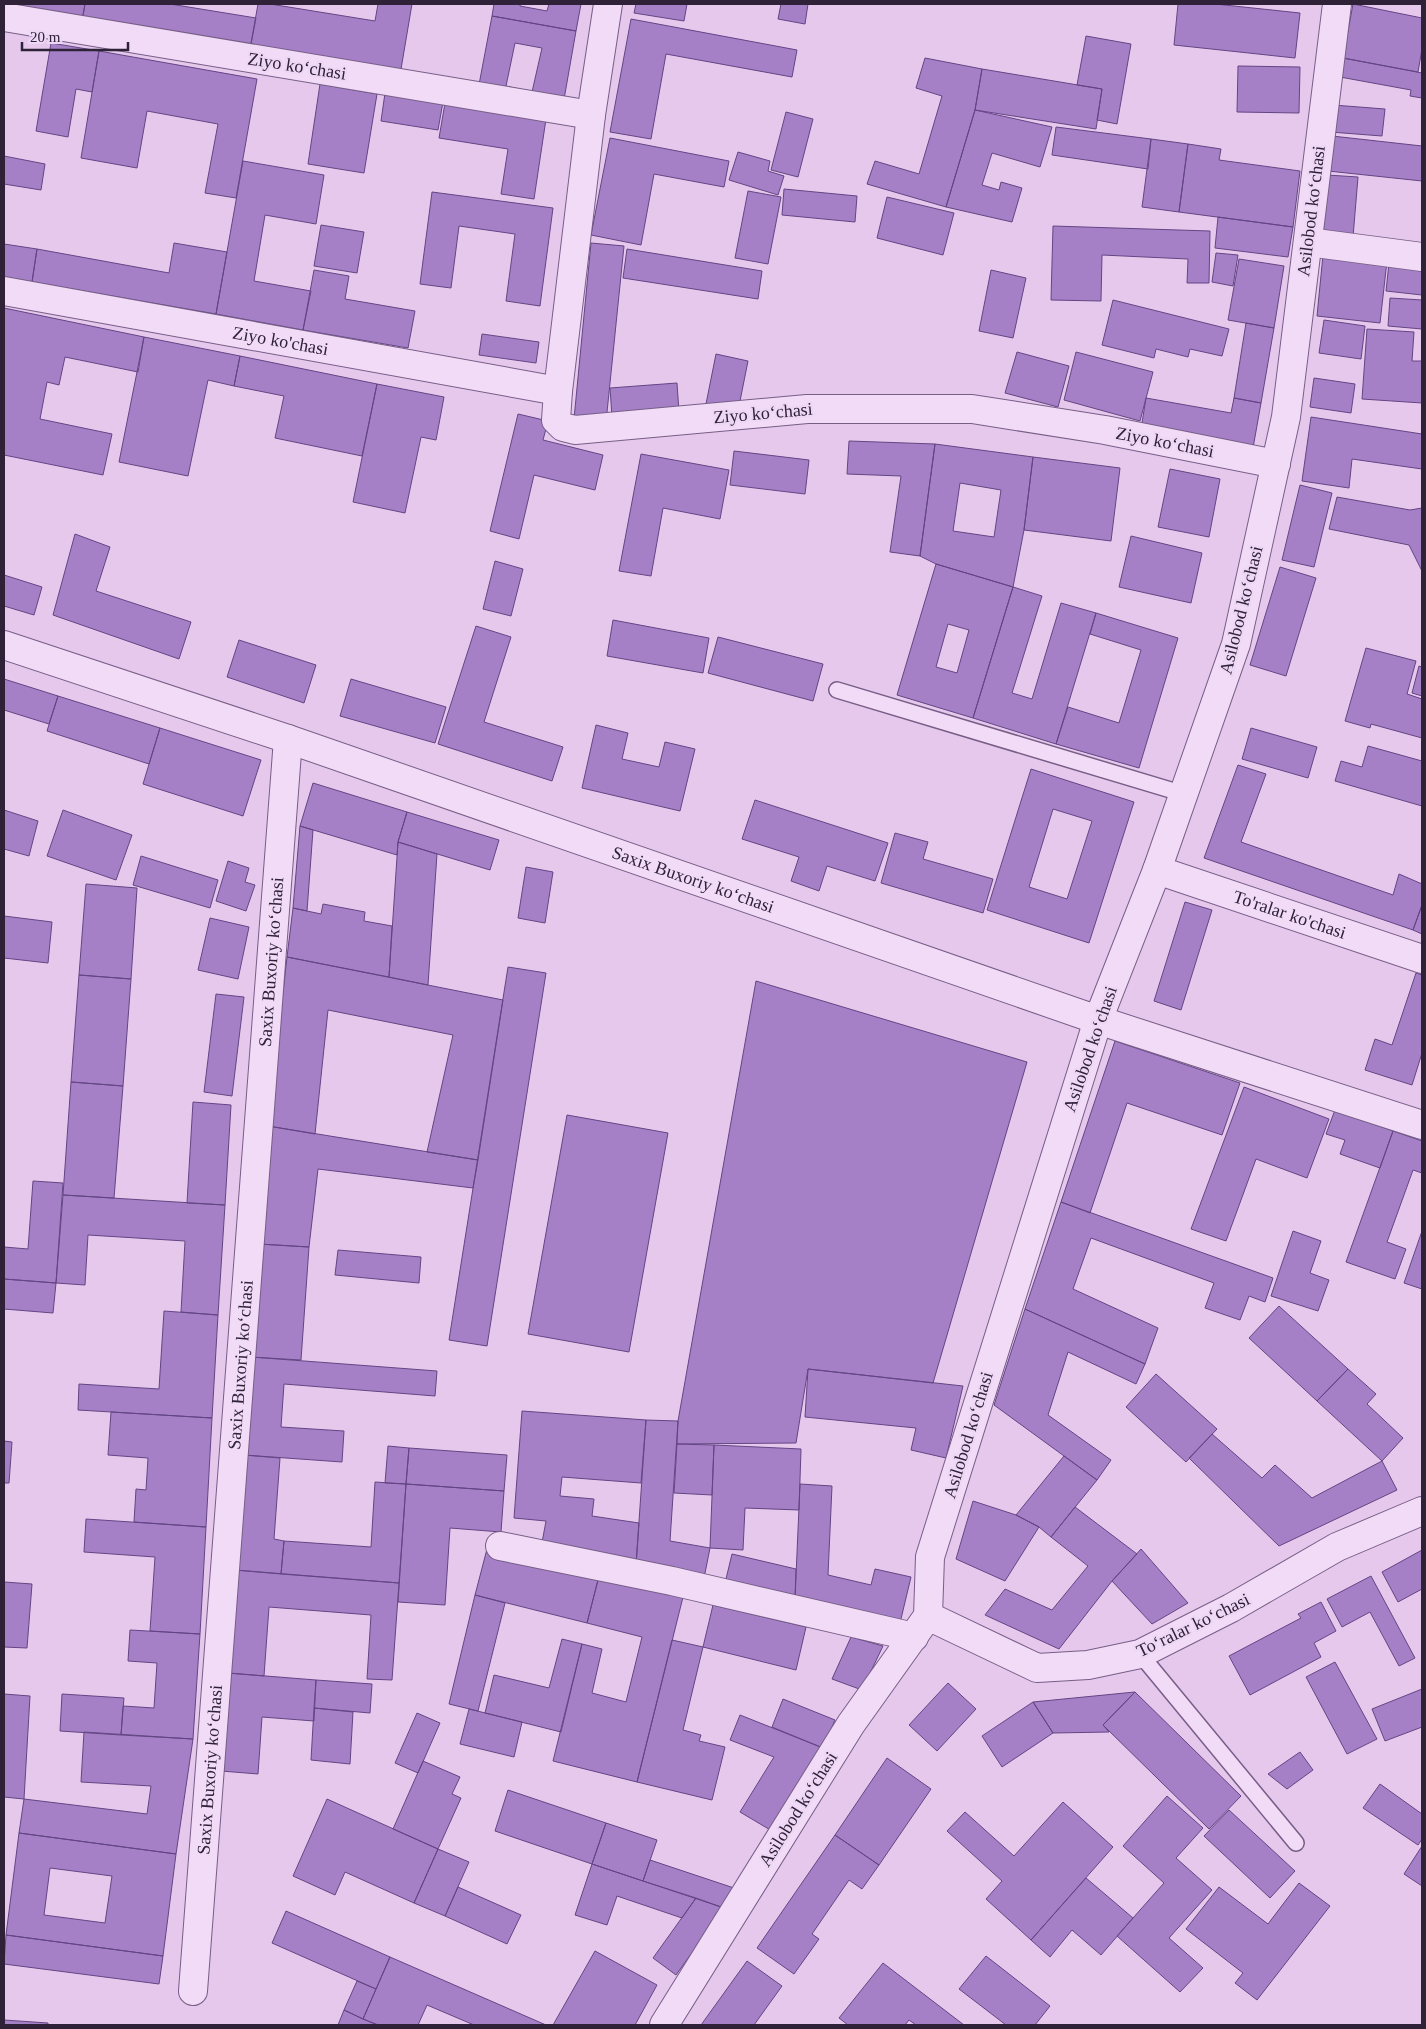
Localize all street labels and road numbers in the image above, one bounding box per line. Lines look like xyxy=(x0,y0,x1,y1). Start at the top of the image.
street label: Ziyo koʻchasi xyxy=(246,48,348,84)
street label: Asilobod koʻchasi xyxy=(1293,145,1329,277)
street label: Ziyo ko'chasi xyxy=(231,322,330,359)
street label: Ziyo koʻchasi xyxy=(713,399,813,427)
street label: Ziyo koʻchasi xyxy=(1114,423,1216,461)
street label: Asilobod koʻchasi xyxy=(1215,544,1267,676)
street label: Saxix Buxoriy ko‘chasi xyxy=(610,842,777,917)
street label: Saxix Buxoriy ko‘chasi xyxy=(255,876,287,1048)
street label: To'ralar ko'chasi xyxy=(1231,886,1349,943)
street label: Asilobod koʻchasi xyxy=(1059,984,1121,1114)
street label: Saxix Buxoriy ko‘chasi xyxy=(224,1279,257,1450)
street label: Asilobod koʻchasi xyxy=(939,1369,997,1501)
street label: Toʻralar koʻchasi xyxy=(1133,1589,1253,1661)
street label: Saxix Buxoriy ko‘chasi xyxy=(193,1684,226,1855)
street label: Asilobod koʻchasi xyxy=(755,1748,841,1870)

